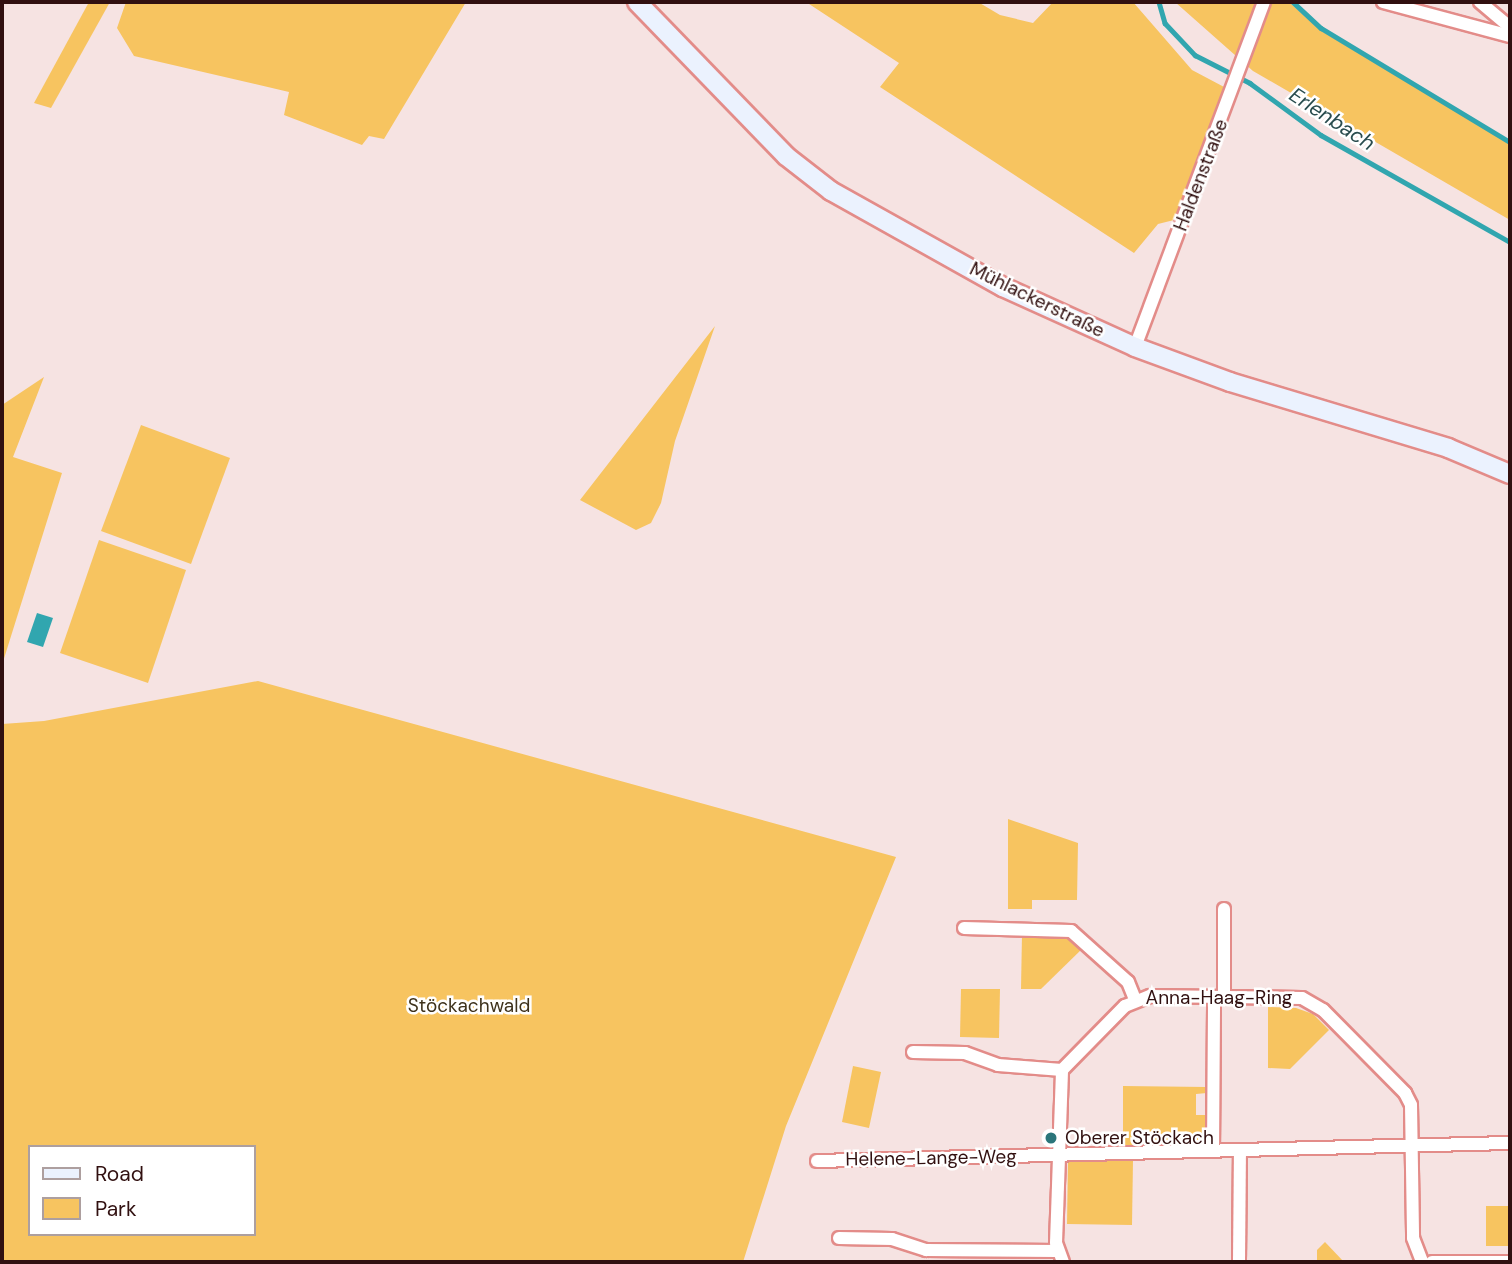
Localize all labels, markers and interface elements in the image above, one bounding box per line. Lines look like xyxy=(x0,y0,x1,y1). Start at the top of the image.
water label: Erlenbach xyxy=(1285,82,1379,156)
street label: Haldenstraße xyxy=(1169,116,1233,234)
street label: Mühlackerstraße xyxy=(966,258,1108,342)
street label: Anna-Haag-Ring xyxy=(1146,987,1292,1009)
park label: Stöckachwald xyxy=(408,995,530,1017)
place label: Oberer Stöckach xyxy=(1065,1127,1214,1149)
marker: Oberer Stöckach xyxy=(1043,1130,1059,1146)
legend xyxy=(28,1145,256,1236)
street label: Helene-Lange-Weg xyxy=(845,1145,1017,1171)
text: Road xyxy=(95,1160,144,1188)
text: Park xyxy=(95,1195,136,1223)

